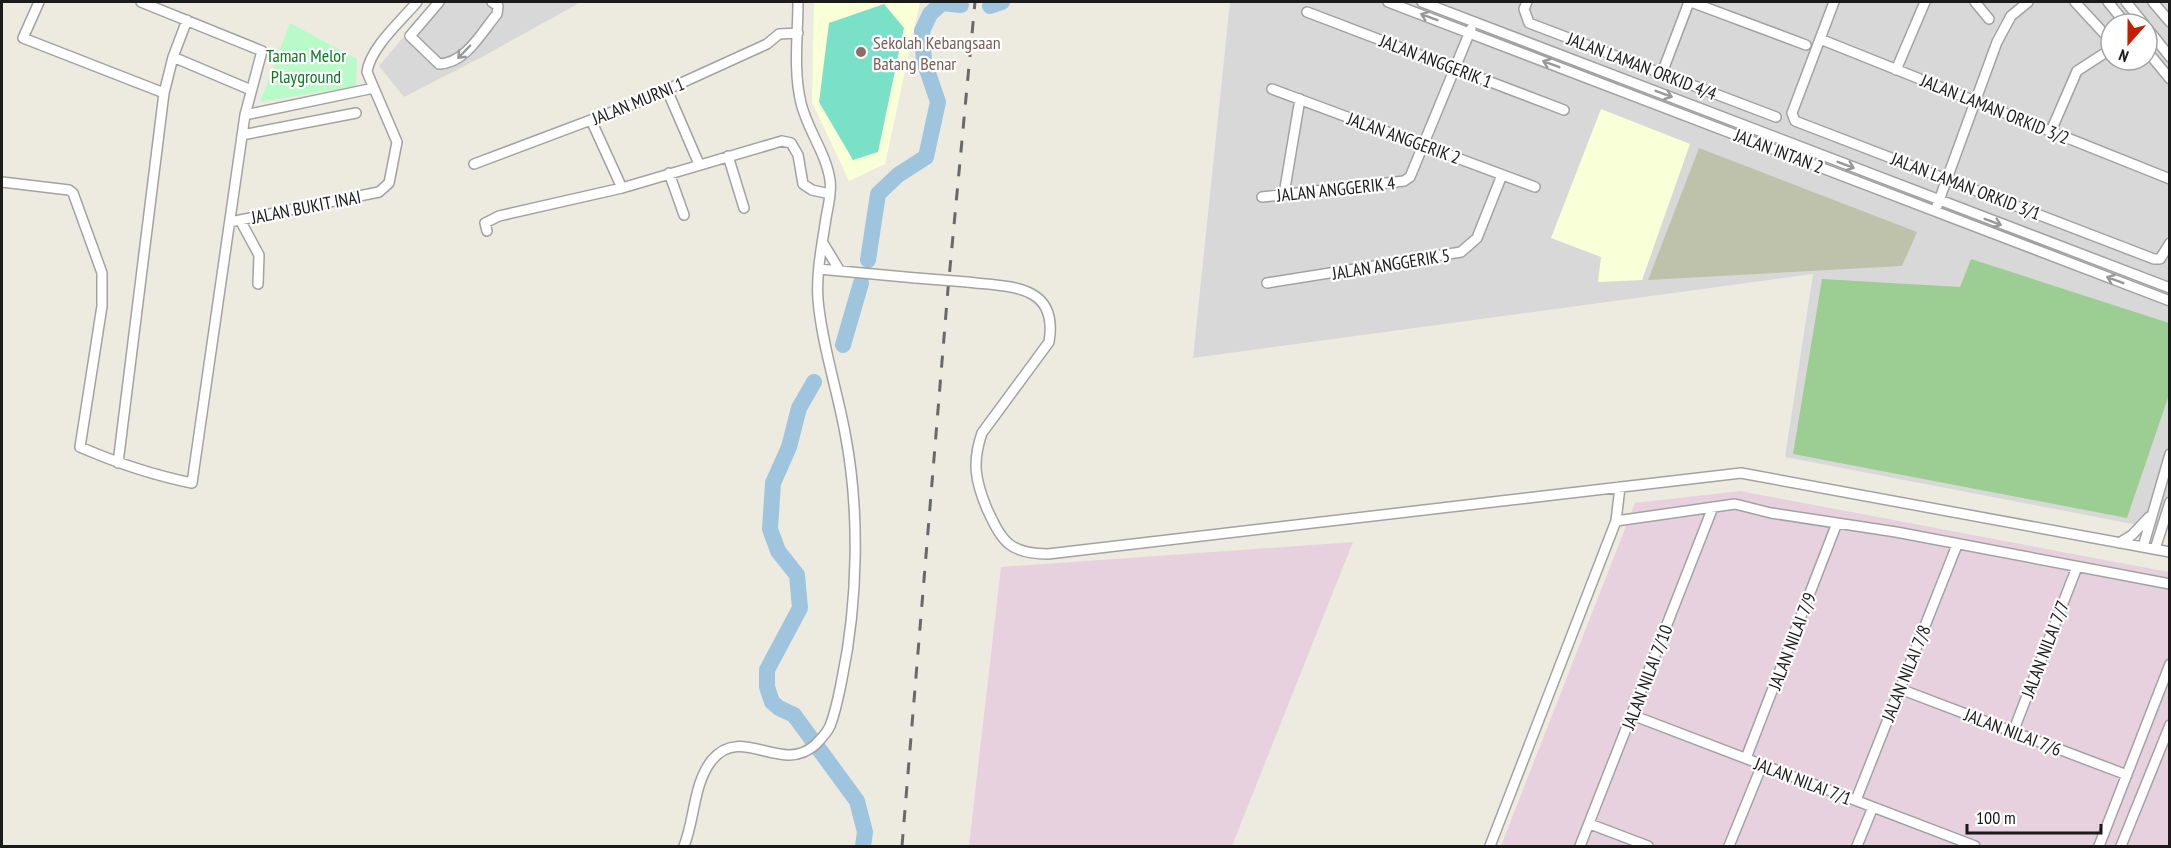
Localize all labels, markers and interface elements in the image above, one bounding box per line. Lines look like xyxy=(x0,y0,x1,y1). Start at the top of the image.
one-way arrow xyxy=(1420,11,1439,22)
north arrow xyxy=(2099,12,2159,72)
street label: JALAN LAMAN ORKID 4/4 xyxy=(1563,27,1720,105)
street label: JALAN ANGGERIK 1 xyxy=(1375,29,1496,93)
place label: Sekolah Kebangsaan Batang Benar xyxy=(873,31,1001,75)
park label: Taman Melor Playground xyxy=(266,44,346,88)
one-way arrow xyxy=(457,45,471,60)
marker: Sekolah Kebangsaan Batang Benar xyxy=(854,45,868,59)
text: N xyxy=(2116,45,2131,67)
one-way arrow xyxy=(1543,58,1561,69)
street label: JALAN LAMAN ORKID 3/2 xyxy=(1916,68,2073,149)
street label: JALAN MURNI 1 xyxy=(587,72,688,130)
one-way arrow xyxy=(1654,90,1673,101)
street label: JALAN ANGGERIK 2 xyxy=(1343,107,1464,169)
street label: JALAN INTAN 2 xyxy=(1730,123,1827,178)
street label: JALAN LAMAN ORKID 3/1 xyxy=(1887,147,2044,225)
one-way arrow xyxy=(1836,160,1854,171)
street label: JALAN ANGGERIK 4 xyxy=(1275,171,1396,207)
street label: JALAN BUKIT INAI xyxy=(248,185,363,229)
one-way arrow xyxy=(1983,217,2002,228)
street label: JALAN ANGGERIK 5 xyxy=(1330,243,1451,285)
one-way arrow xyxy=(2106,274,2125,285)
street label: JALAN NILAI 7/9 xyxy=(1763,589,1821,694)
street label: JALAN NILAI 7/7 xyxy=(2016,597,2074,702)
street label: JALAN NILAI 7/8 xyxy=(1876,621,1936,725)
street label: JALAN NILAI 7/10 xyxy=(1616,622,1677,733)
street label: JALAN NILAI 7/6 xyxy=(1960,703,2065,761)
street label: JALAN NILAI 7/1 xyxy=(1750,752,1855,810)
scale bar xyxy=(1967,797,2100,835)
text: 100 m xyxy=(1976,806,2016,829)

